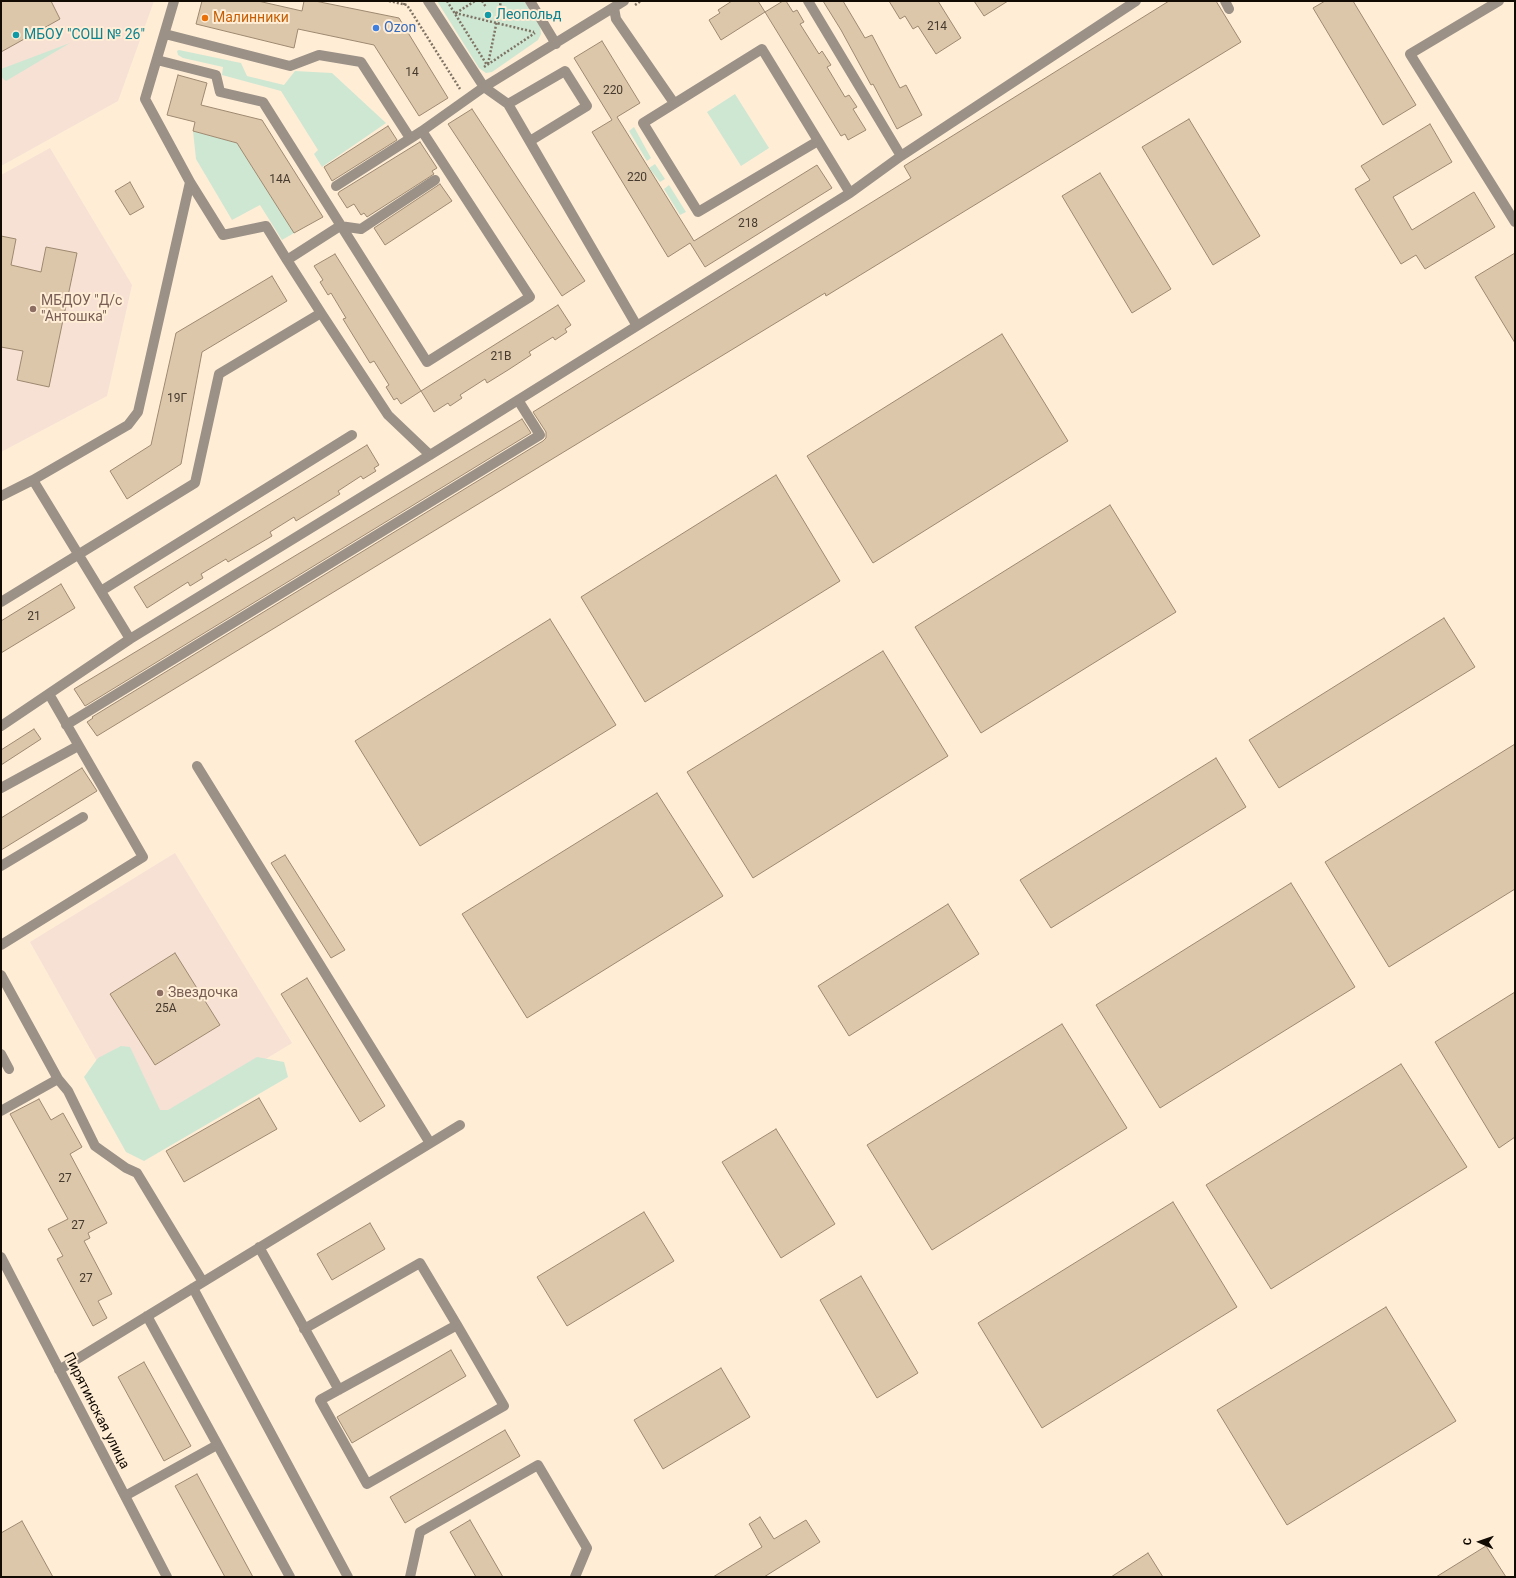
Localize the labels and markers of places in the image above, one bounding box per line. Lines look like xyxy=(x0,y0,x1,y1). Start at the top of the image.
place label: Леопольд xyxy=(496,7,561,23)
place label: Малинники xyxy=(213,10,289,26)
marker: Леопольд xyxy=(483,10,493,20)
marker: Малинники xyxy=(200,13,210,23)
place label: Ozon xyxy=(384,20,416,36)
marker: Ozon xyxy=(371,23,381,33)
place label: МБОУ "СОШ № 26" xyxy=(24,27,145,43)
marker: МБОУ "СОШ № 26" xyxy=(11,30,21,40)
place label: МБДОУ "Д/с "Антошка" xyxy=(41,293,122,326)
marker: МБДОУ "Д/с "Антошка" xyxy=(28,304,38,314)
place label: Звездочка xyxy=(168,985,238,1001)
marker: Звездочка xyxy=(155,988,165,998)

